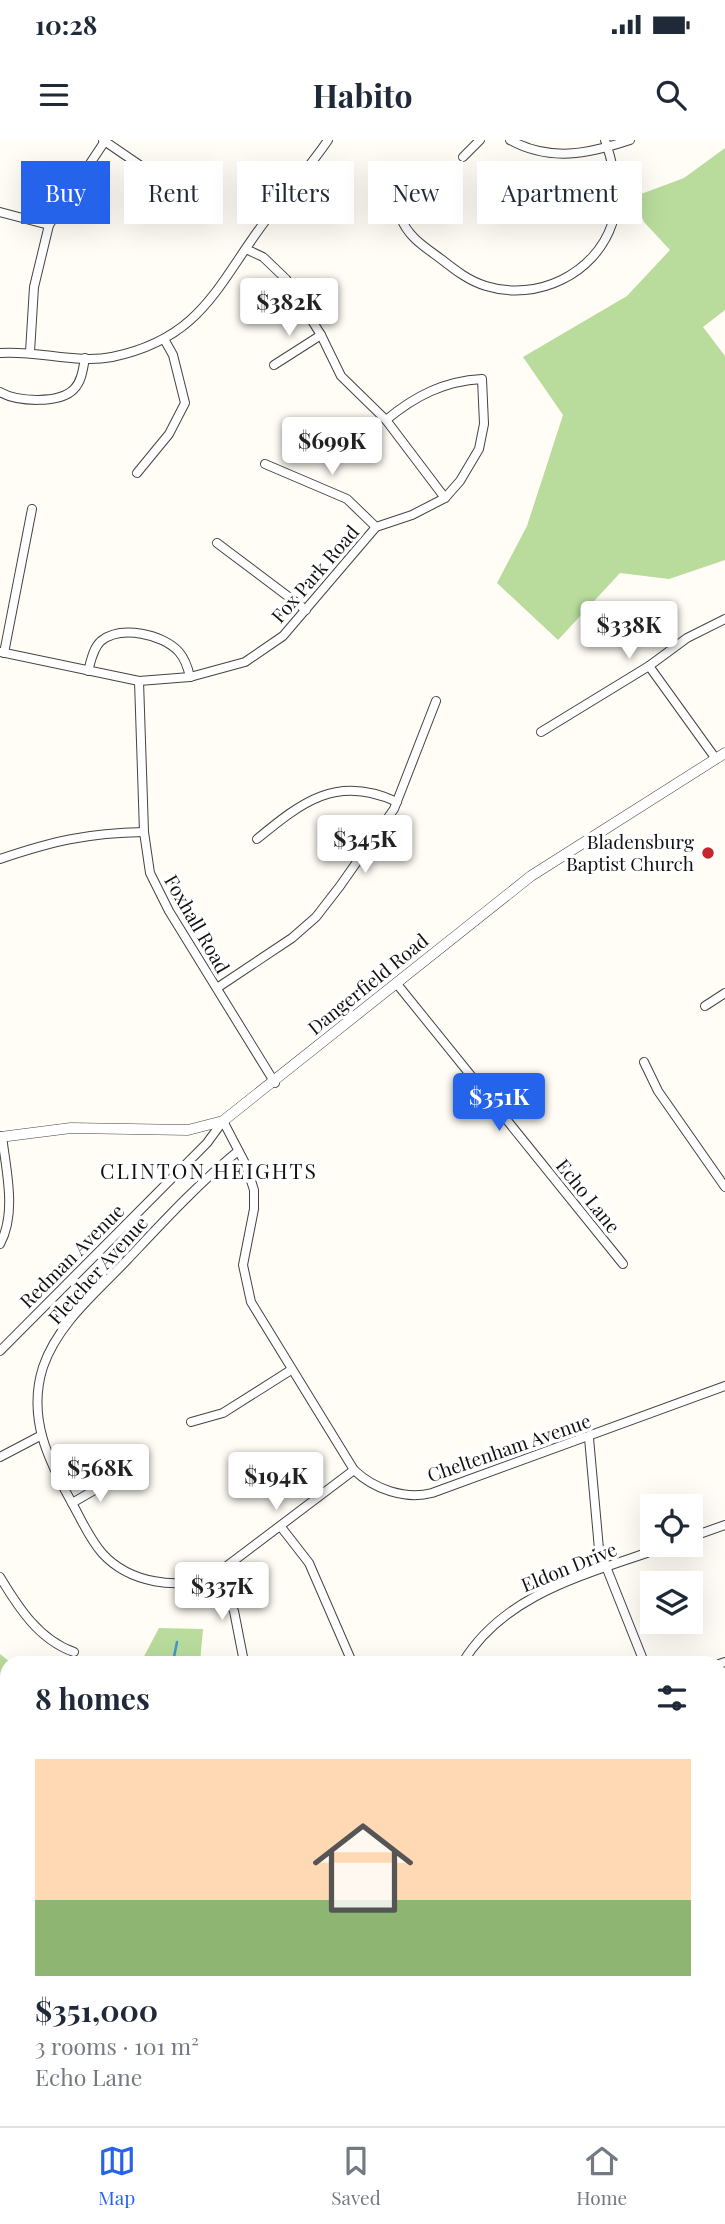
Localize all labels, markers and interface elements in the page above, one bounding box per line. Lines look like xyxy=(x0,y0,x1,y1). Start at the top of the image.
text: 10:28 xyxy=(35,7,97,42)
text: Habito xyxy=(312,73,413,116)
icon: menu xyxy=(35,76,73,114)
icon: search xyxy=(652,76,690,114)
chip: Buy xyxy=(21,161,110,224)
chip: Rent xyxy=(124,161,223,224)
chip: Filters xyxy=(237,161,354,224)
chip: New xyxy=(368,161,463,224)
chip: Apartment xyxy=(477,161,642,224)
pin: $382K xyxy=(240,278,338,338)
text: $382K xyxy=(256,285,322,316)
pin: $699K xyxy=(283,418,381,477)
text: $699K xyxy=(298,424,366,455)
street label: Fox Park Road xyxy=(265,519,364,628)
pin: $338K xyxy=(580,602,678,661)
text: $338K xyxy=(597,608,661,639)
pin: $345K xyxy=(316,816,414,875)
text: $345K xyxy=(333,822,397,853)
place label: Bladensburg Baptist Church xyxy=(566,828,694,876)
marker: Bladensburg Baptist Church xyxy=(700,845,716,861)
street label: Foxhall Road xyxy=(159,869,237,978)
street label: Dangerfield Road xyxy=(302,927,433,1040)
pin: $351K xyxy=(450,1074,548,1133)
text: $351K xyxy=(469,1080,529,1111)
street label: Echo Lane xyxy=(551,1153,627,1238)
district label: CLINTON HEIGHTS xyxy=(100,1156,318,1184)
street label: Redman Avenue xyxy=(14,1198,129,1313)
street label: Fletcher Avenue xyxy=(42,1210,153,1329)
street label: Cheltenham Avenue xyxy=(423,1407,594,1487)
pin: $568K xyxy=(51,1444,149,1504)
text: $568K xyxy=(67,1451,133,1482)
pin: $194K xyxy=(227,1452,325,1512)
text: $194K xyxy=(244,1459,308,1490)
map controls xyxy=(640,1494,703,1634)
button: locate xyxy=(640,1494,703,1557)
street label: Eldon Drive xyxy=(517,1535,620,1597)
pin: $337K xyxy=(173,1562,271,1622)
text: $337K xyxy=(191,1569,253,1600)
button: layers xyxy=(640,1571,703,1634)
text: 8 homes xyxy=(35,1678,150,1718)
icon: filters xyxy=(653,1679,691,1717)
icon: home xyxy=(300,1805,426,1931)
text: $351,000 xyxy=(35,1990,158,2030)
text: 3 rooms · 101 m² xyxy=(35,2030,199,2061)
text: Echo Lane xyxy=(35,2061,142,2092)
tab: Map xyxy=(98,2142,136,2210)
tab: Saved xyxy=(331,2142,381,2210)
tab: Home xyxy=(576,2142,627,2210)

